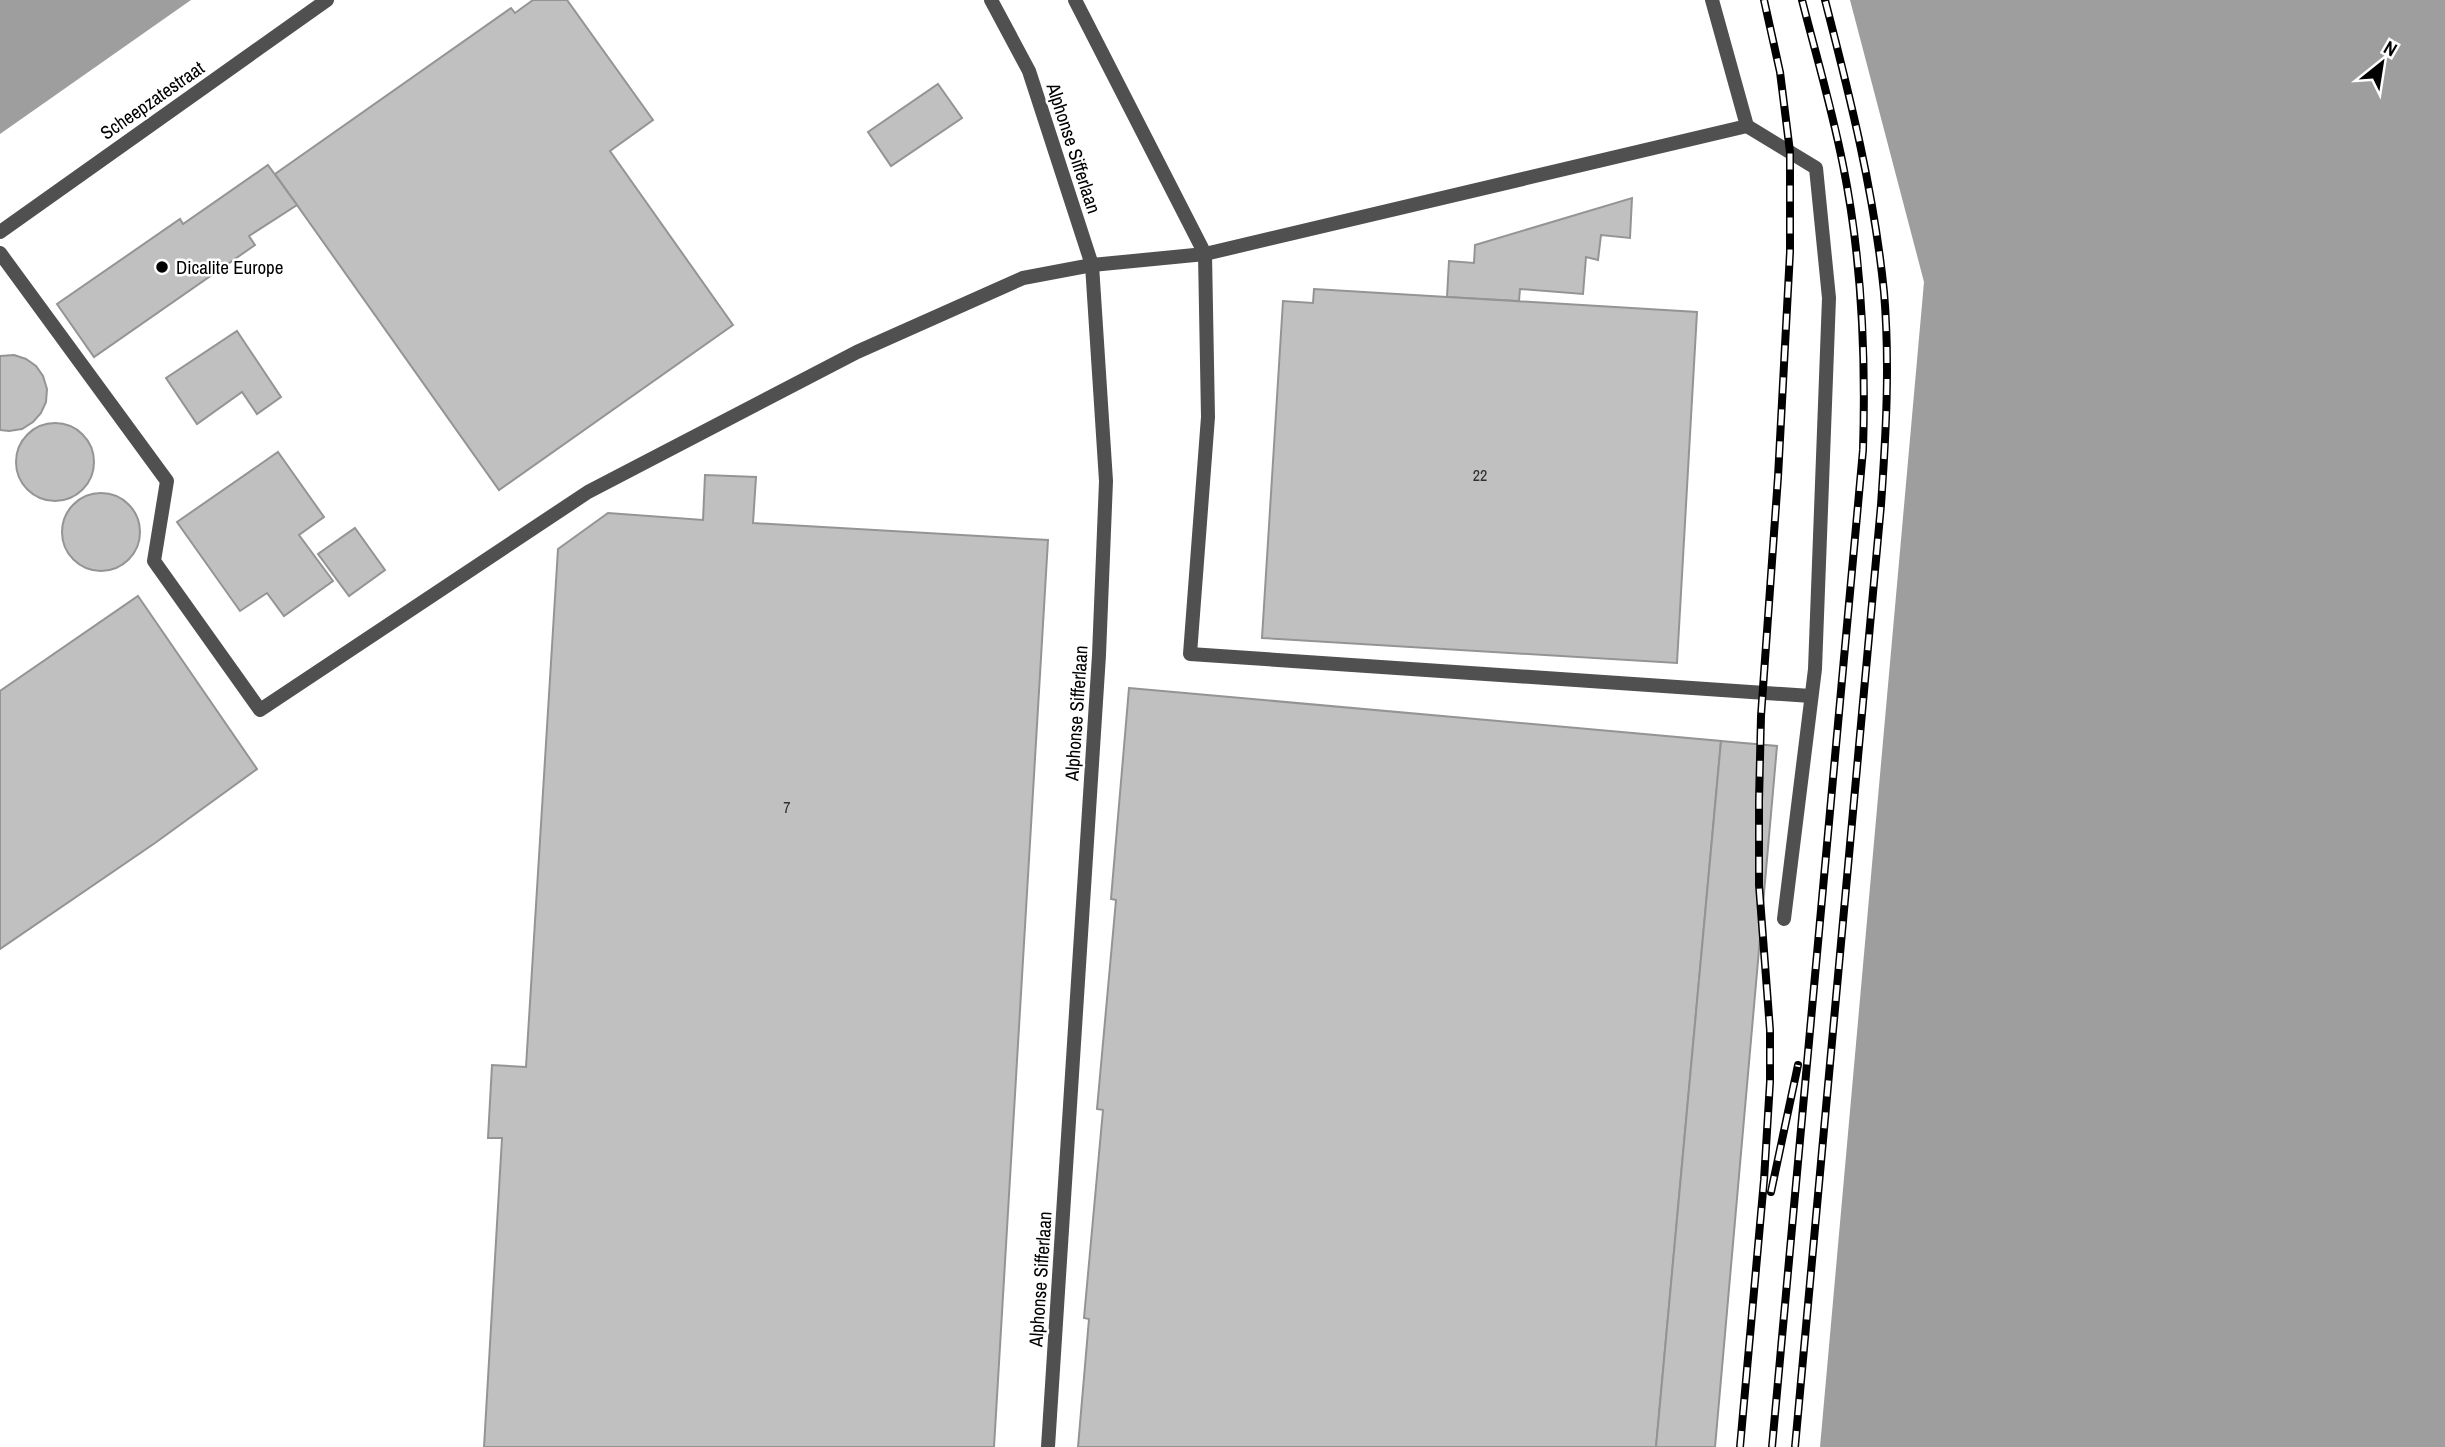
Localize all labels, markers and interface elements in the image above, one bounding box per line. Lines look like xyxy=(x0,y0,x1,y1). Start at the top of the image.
north arrow xyxy=(2347,28,2417,98)
text: N xyxy=(2379,34,2402,62)
street label: Scheepzatestraat xyxy=(95,54,210,145)
street label: Alphonse Sifferlaan xyxy=(1040,78,1107,217)
place label: Dicalite Europe xyxy=(176,254,283,280)
marker: Dicalite Europe xyxy=(154,259,170,275)
house number: 22 xyxy=(1473,464,1487,486)
street label: Alphonse Sifferlaan xyxy=(1058,644,1094,783)
house number: 7 xyxy=(783,796,791,818)
street label: Alphonse Sifferlaan xyxy=(1022,1210,1058,1349)

